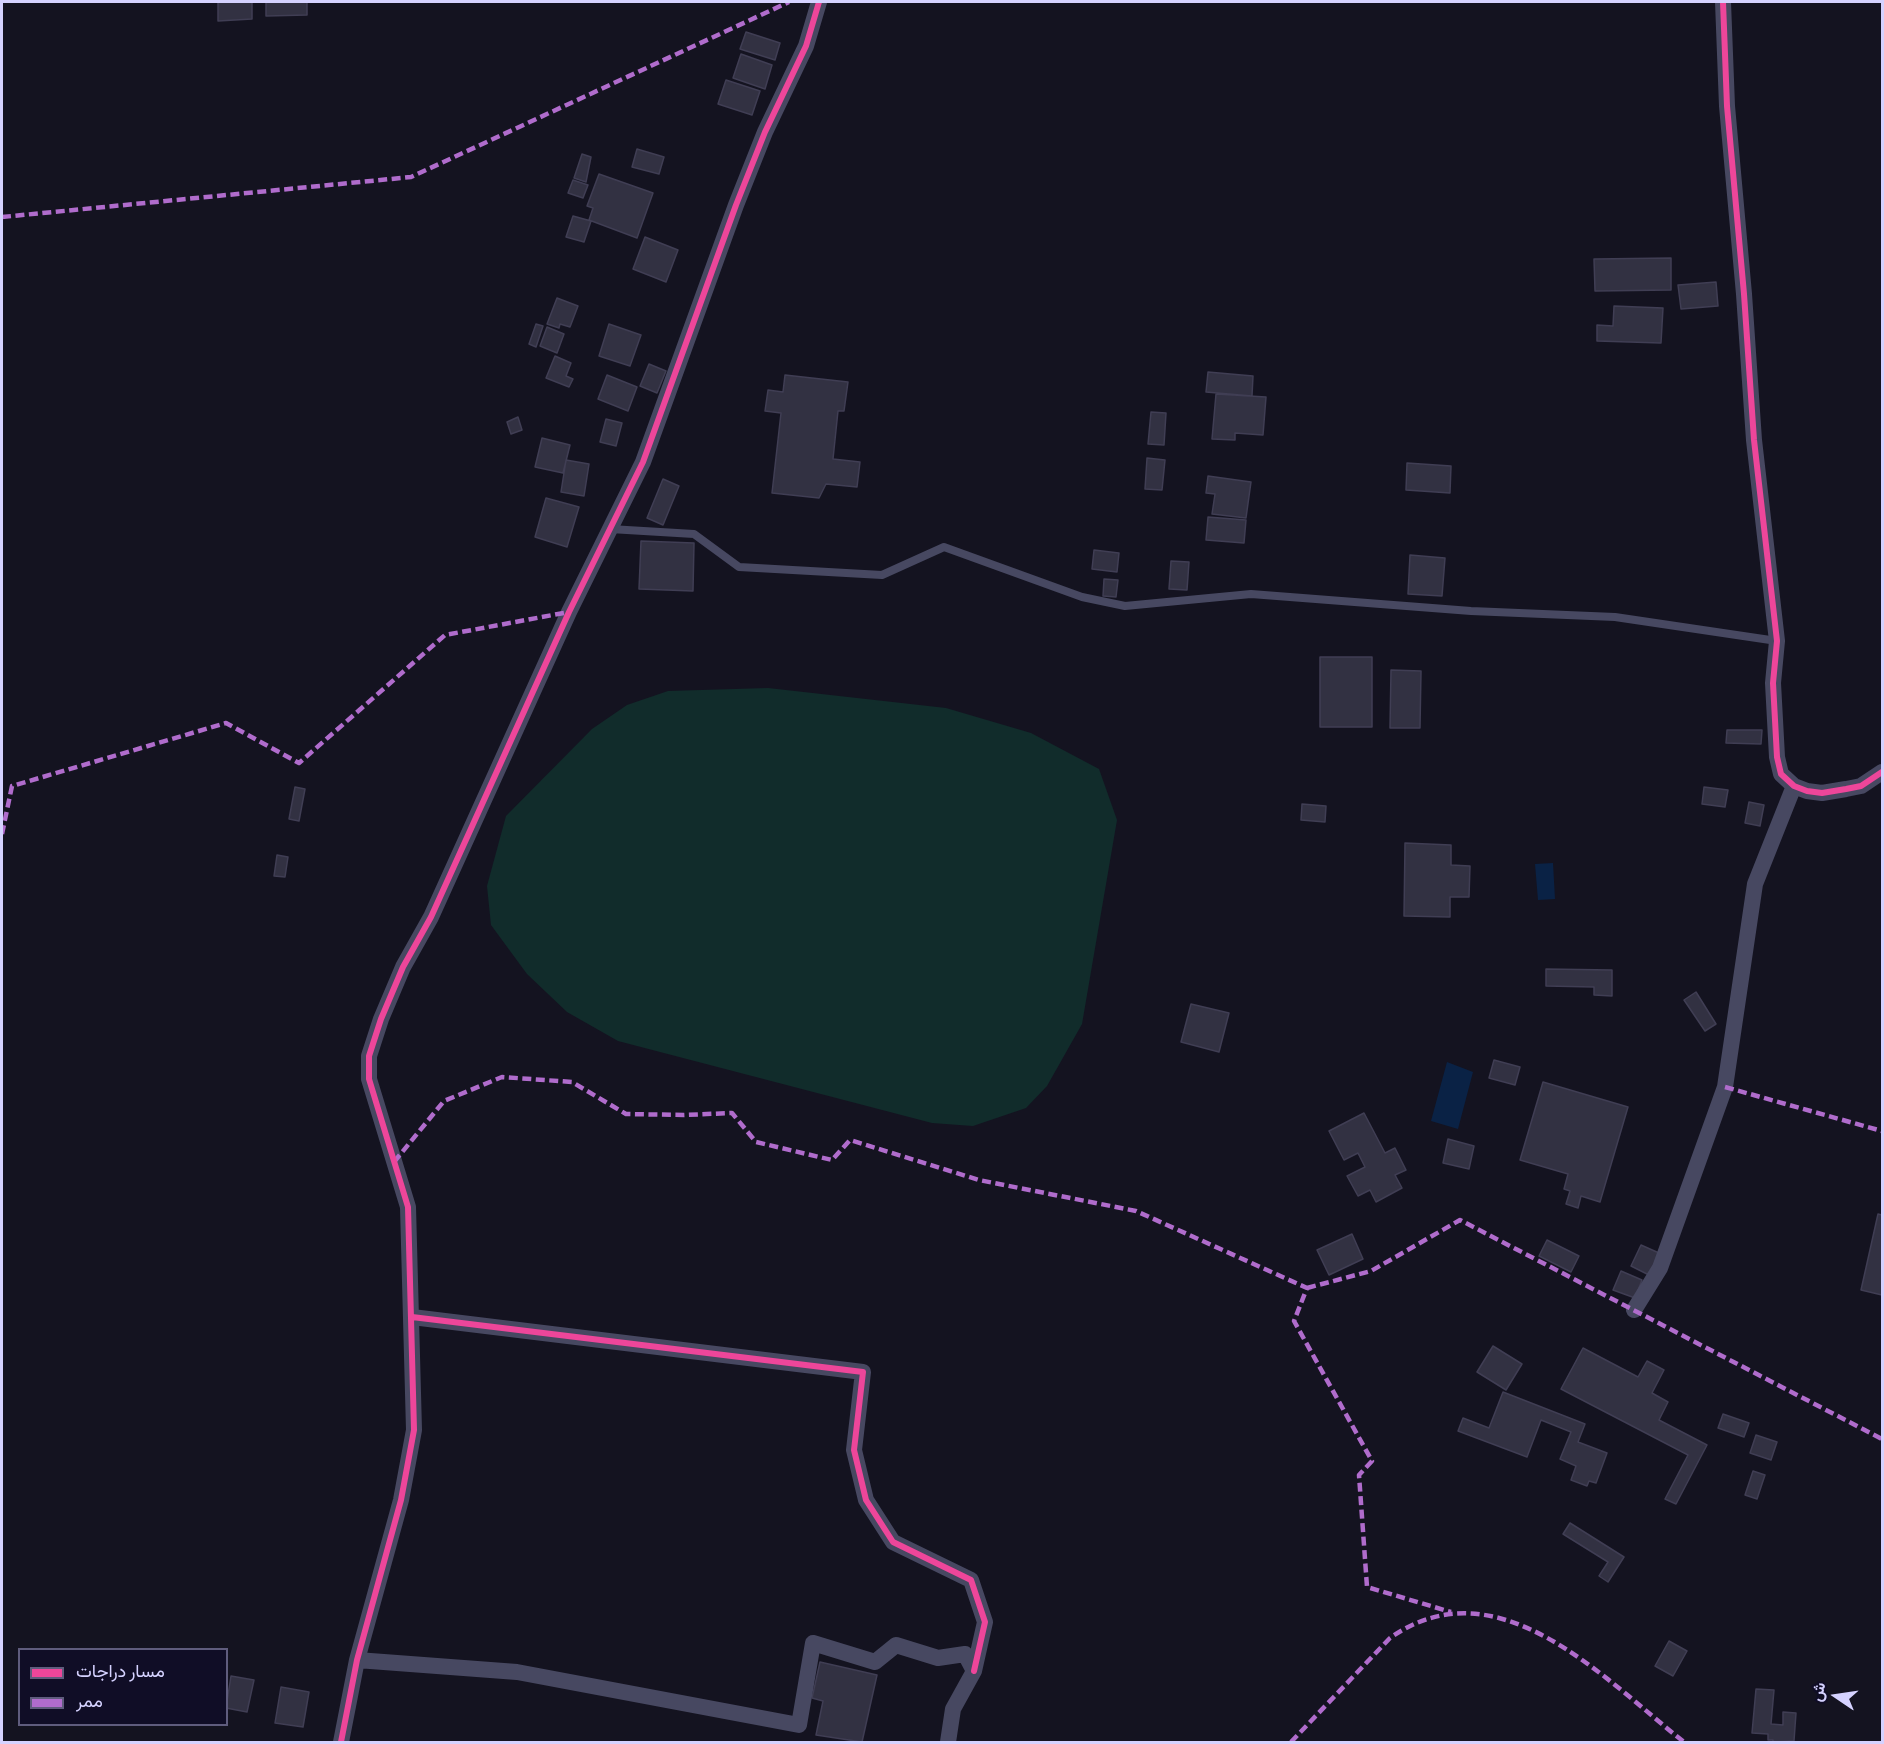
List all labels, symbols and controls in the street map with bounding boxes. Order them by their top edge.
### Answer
legend [18,1648,228,1726]
text: مسار دراجات [76,1663,165,1681]
north arrow [1806,1666,1866,1726]
text: ش [1809,1681,1828,1703]
text: ممر [76,1693,103,1711]

